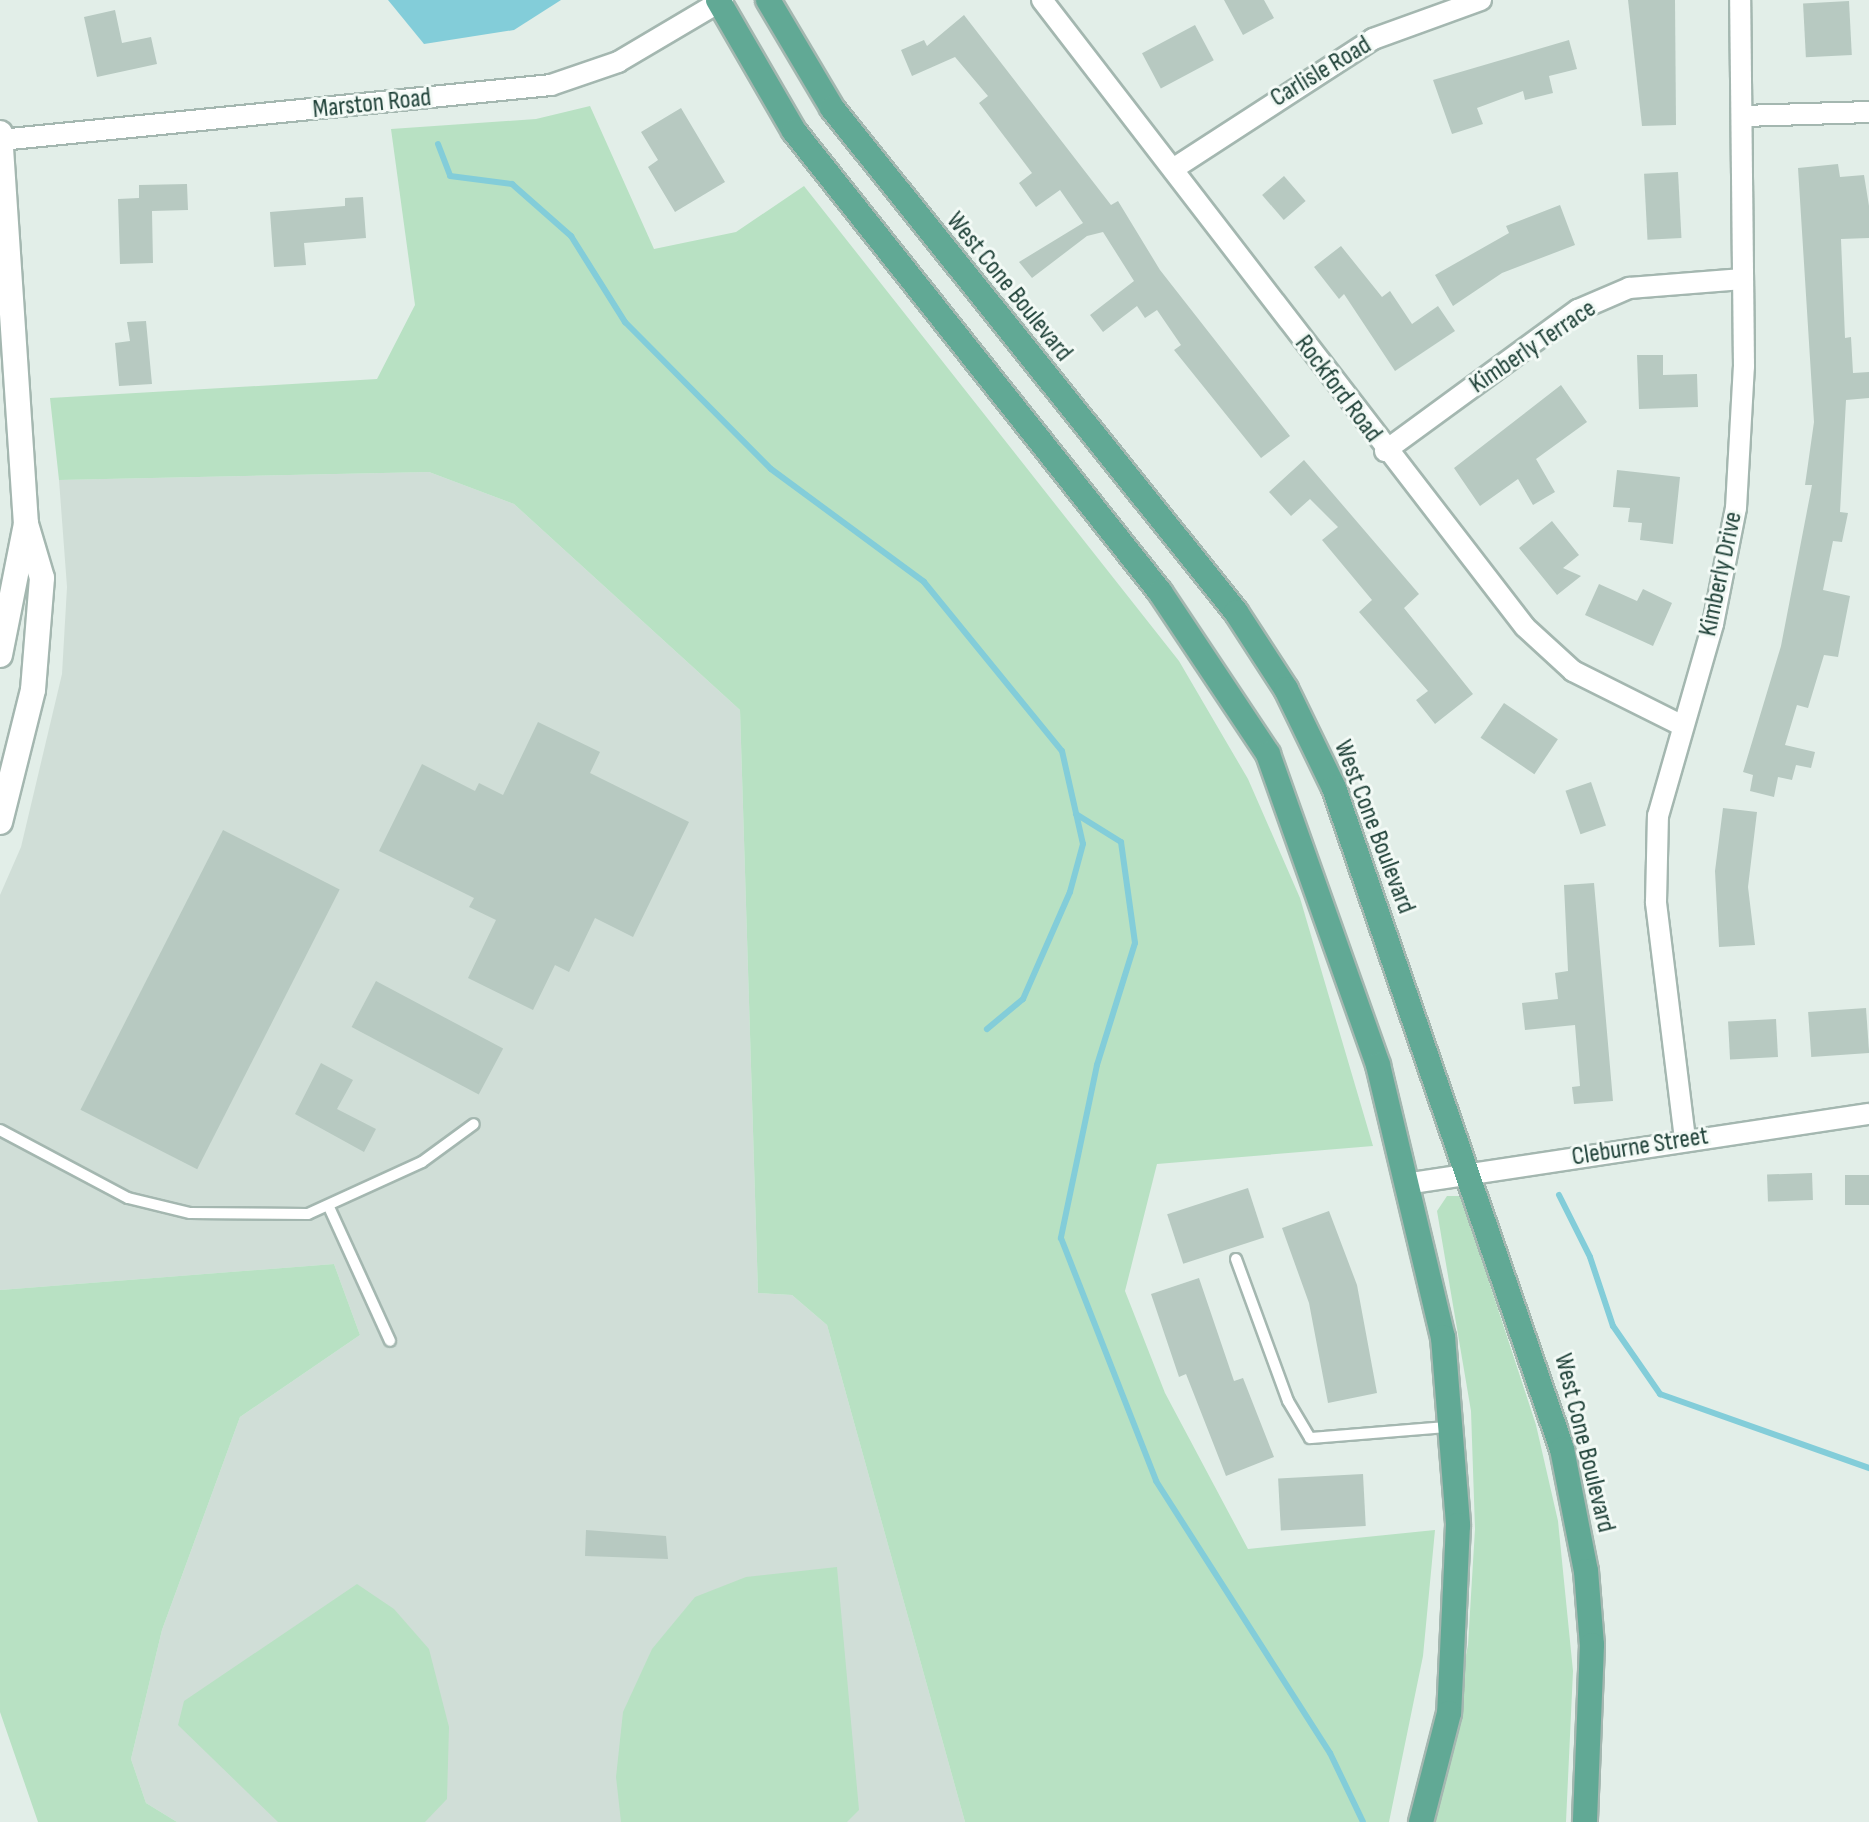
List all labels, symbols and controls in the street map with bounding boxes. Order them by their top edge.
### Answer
street label: Carlisle Road [1265,30,1377,114]
street label: Marston Road [311,82,433,126]
street label: West Cone Boulevard [939,206,1079,368]
street label: Kimberly Terrace [1464,293,1602,401]
street label: Rockford Road [1288,329,1388,449]
street label: Kimberly Drive [1693,509,1749,639]
street label: West Cone Boulevard [1327,736,1421,918]
street label: Cleburne Street [1570,1121,1710,1173]
street label: West Cone Boulevard [1547,1350,1621,1536]

